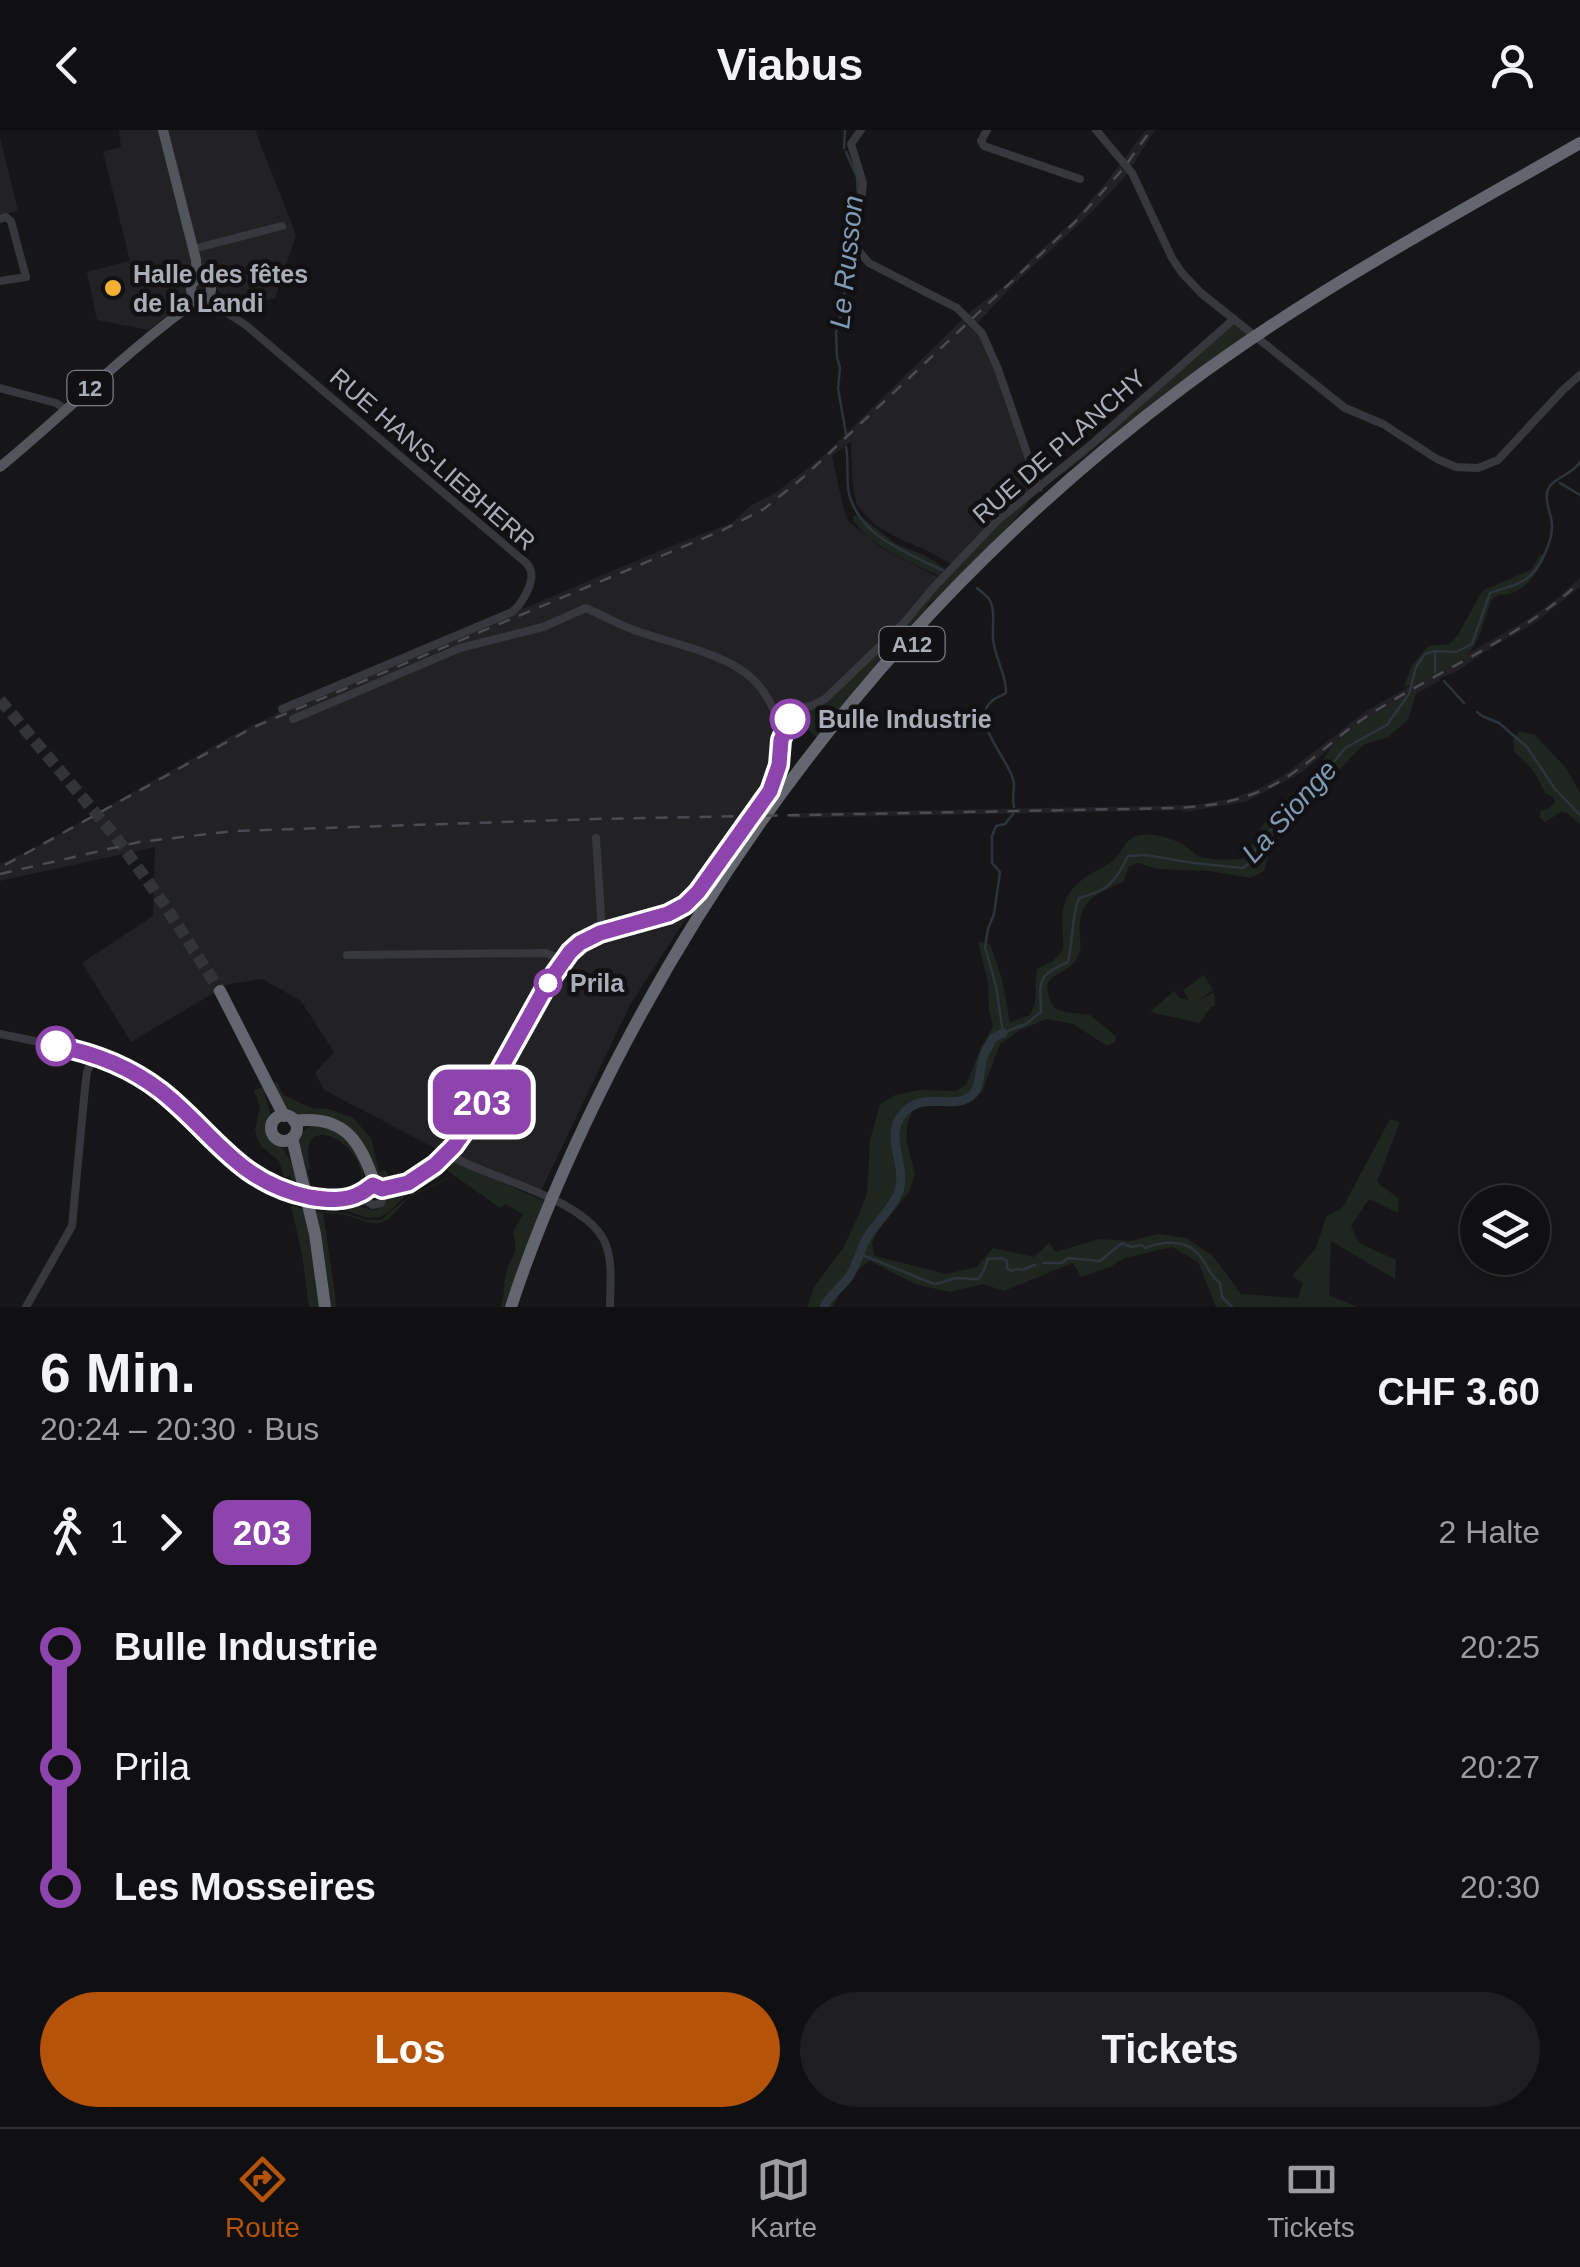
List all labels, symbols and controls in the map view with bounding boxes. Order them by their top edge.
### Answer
icon: back [40,38,95,93]
icon: person [1485,38,1540,93]
text: Viabus [717,39,863,90]
water label: Le Russon [824,194,869,330]
place label: Halle des fêtes de la Landi [133,260,308,317]
marker: Halle des fêtes de la Landi [102,277,124,299]
street label: RUE HANS-LIEBHERR [325,362,541,556]
street label: RUE DE PLANCHY [967,363,1151,529]
road number: 12 [68,371,112,405]
road number: A12 [880,627,944,661]
marker: Bulle Industrie [771,700,809,738]
place label: Bulle Industrie [818,705,992,733]
water label: La Sionge [1236,754,1343,869]
place label: Prila [570,969,625,997]
marker: Prila [535,970,561,996]
unlabelled marker [37,1027,75,1065]
line badge: 203 [424,1070,540,1134]
text: 203 [453,1083,511,1122]
map controls [1460,1185,1550,1275]
button: layers [1460,1185,1550,1275]
text: 6 Min. [40,1342,196,1404]
text: CHF 3.60 [1377,1371,1540,1413]
text: 20:24 – 20:30 · Bus [40,1411,319,1447]
icon: walk [40,1505,95,1560]
icon: forward [143,1505,198,1560]
text: 203 [233,1513,291,1552]
text: 1 [110,1514,128,1550]
text: 2 Halte [1439,1514,1540,1550]
text: Bulle Industrie [114,1626,378,1668]
text: 20:25 [1460,1629,1540,1665]
text: Prila [114,1746,190,1788]
text: 20:27 [1460,1749,1540,1785]
text: Les Mosseires [114,1866,376,1908]
text: 20:30 [1460,1869,1540,1905]
button: Los [40,1992,780,2107]
button: Tickets [800,1992,1540,2107]
tab: Route [225,2152,300,2244]
tab: Karte [750,2152,817,2244]
tab: Tickets [1267,2152,1355,2244]

